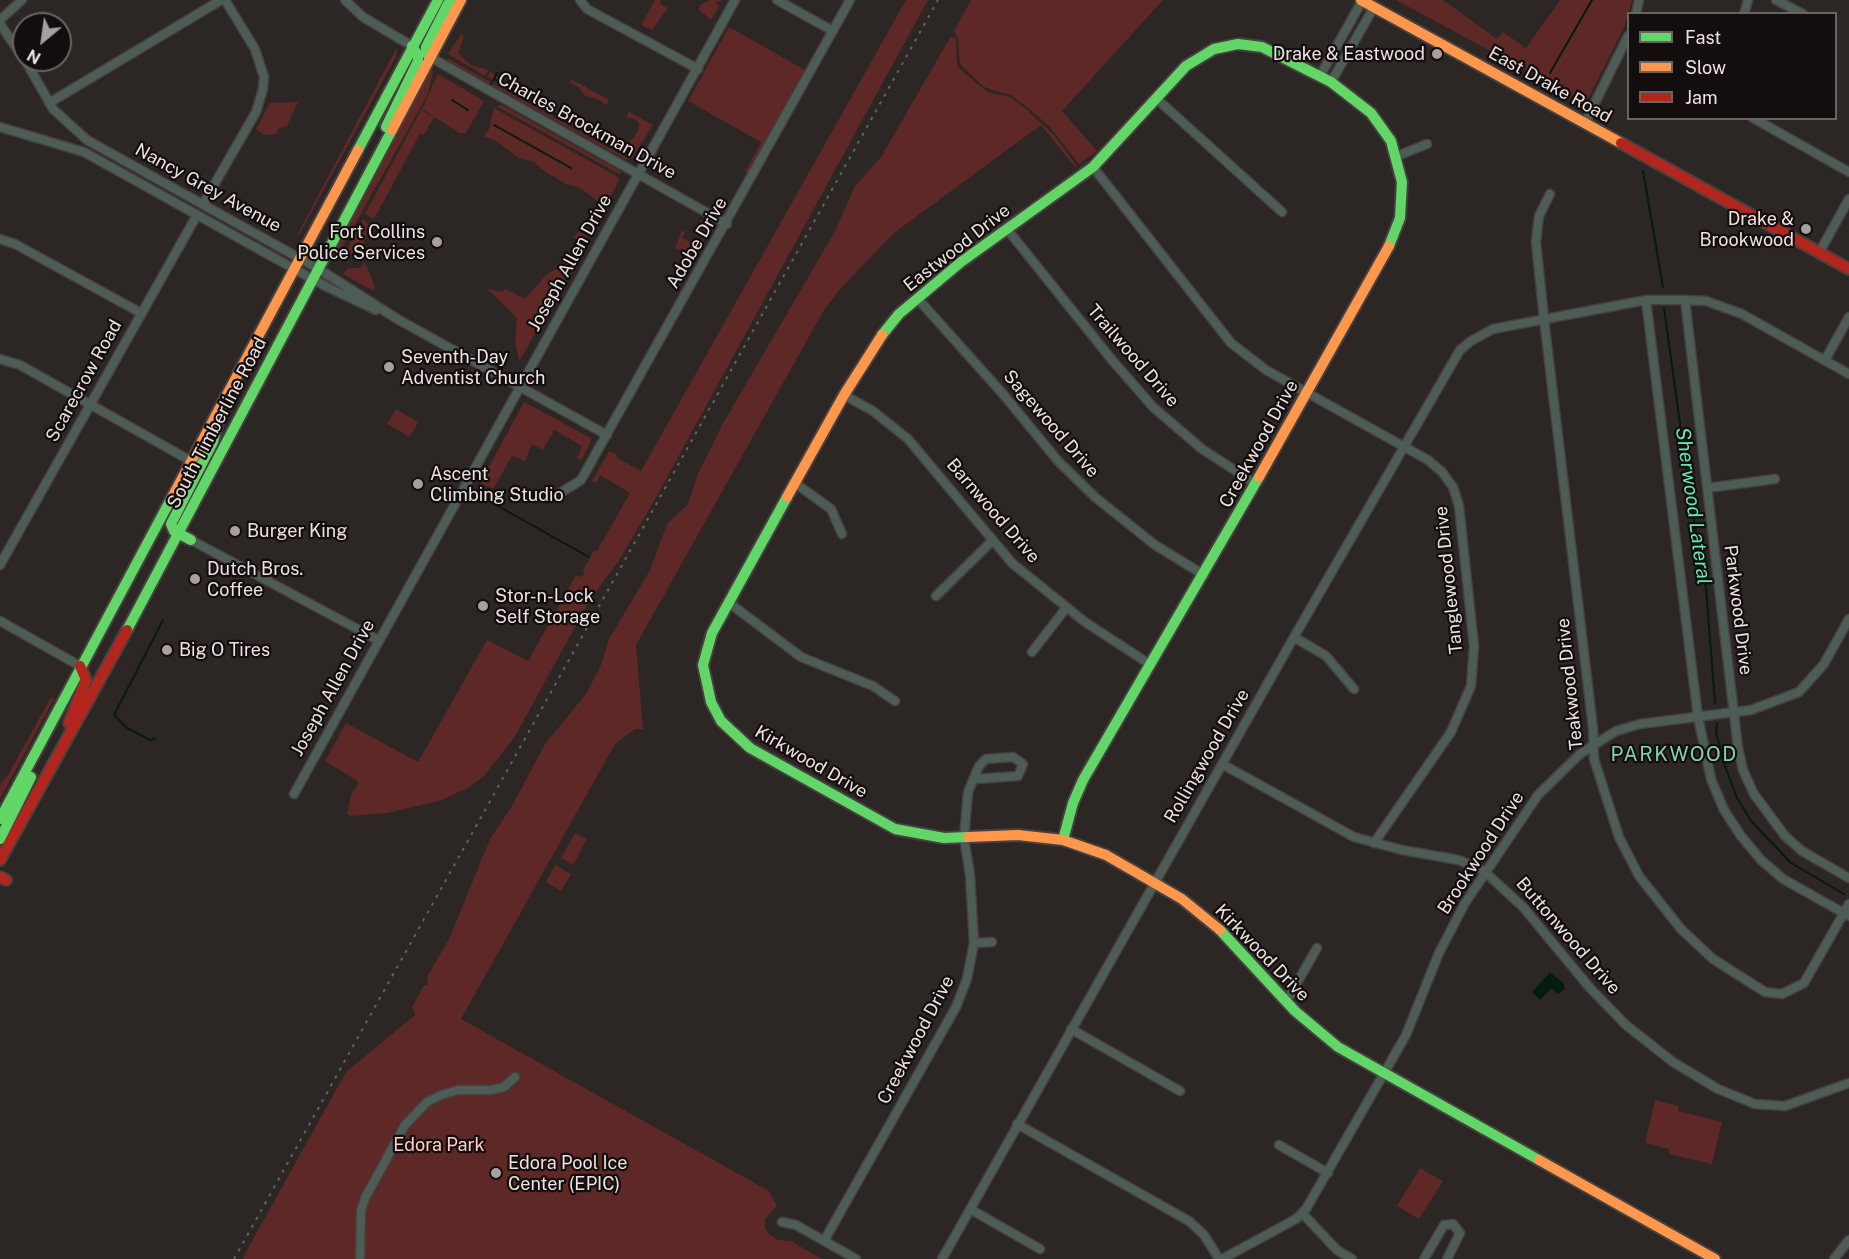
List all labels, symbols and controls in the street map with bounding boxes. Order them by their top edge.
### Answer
north arrow [12,12,72,72]
legend [1627,12,1837,120]
text: Fast [1685,27,1721,48]
street label: East Drake Road [1485,42,1615,128]
place label: Drake & Eastwood [1273,43,1425,65]
text: N [24,45,44,68]
marker: Drake & Eastwood [1430,47,1444,61]
text: Slow [1685,57,1726,78]
street label: Charles Brockman Drive [494,68,680,184]
text: Jam [1685,87,1718,108]
street label: Nancy Grey Avenue [131,139,285,237]
street label: Joseph Allen Drive [523,191,617,335]
street label: Adobe Drive [662,194,732,292]
street label: Eastwood Drive [899,200,1015,296]
place label: Drake & Brookwood [1699,208,1794,250]
place label: Fort Collins Police Services [297,221,425,264]
marker: Drake & Brookwood [1799,222,1813,236]
marker: Fort Collins Police Services [430,235,444,249]
street label: Trailwood Drive [1083,300,1183,412]
street label: Scarecrow Road [41,316,127,446]
street label: South Timberline Road [163,334,271,512]
place label: Seventh-Day Adventist Church [401,346,545,388]
marker: Seventh-Day Adventist Church [382,360,396,374]
street label: Sagewood Drive [998,366,1104,482]
street label: Creekwood Drive [1215,376,1303,512]
water label: Sherwood Lateral [1670,426,1716,586]
street label: Barnwood Drive [942,454,1044,568]
place label: Ascent Climbing Studio [430,463,564,506]
marker: Ascent Climbing Studio [411,477,425,491]
street label: Tanglewood Drive [1430,505,1468,655]
place label: Burger King [247,520,347,542]
marker: Burger King [228,524,242,538]
street label: Parkwood Drive [1719,544,1757,676]
place label: Dutch Bros. Coffee [207,558,303,600]
marker: Dutch Bros. Coffee [188,572,202,586]
place label: Stor-n-Lock Self Storage [495,585,600,628]
marker: Stor-n-Lock Self Storage [476,599,490,613]
street label: Joseph Allen Drive [286,616,380,760]
street label: Teakwood Drive [1552,617,1588,751]
place label: Big O Tires [179,639,270,661]
marker: Big O Tires [160,643,174,657]
street label: Rollingwood Drive [1160,685,1254,827]
street label: Kirkwood Drive [751,721,871,803]
district label: PARKWOOD [1610,743,1738,767]
street label: Brookwood Drive [1433,788,1529,918]
street label: Buttonwood Drive [1511,873,1625,999]
street label: Kirkwood Drive [1210,900,1314,1006]
street label: Creekwood Drive [873,972,959,1108]
park label: Edora Park [393,1134,485,1156]
place label: Edora Pool Ice Center (EPIC) [508,1152,627,1194]
marker: Edora Pool Ice Center (EPIC) [489,1166,503,1180]

